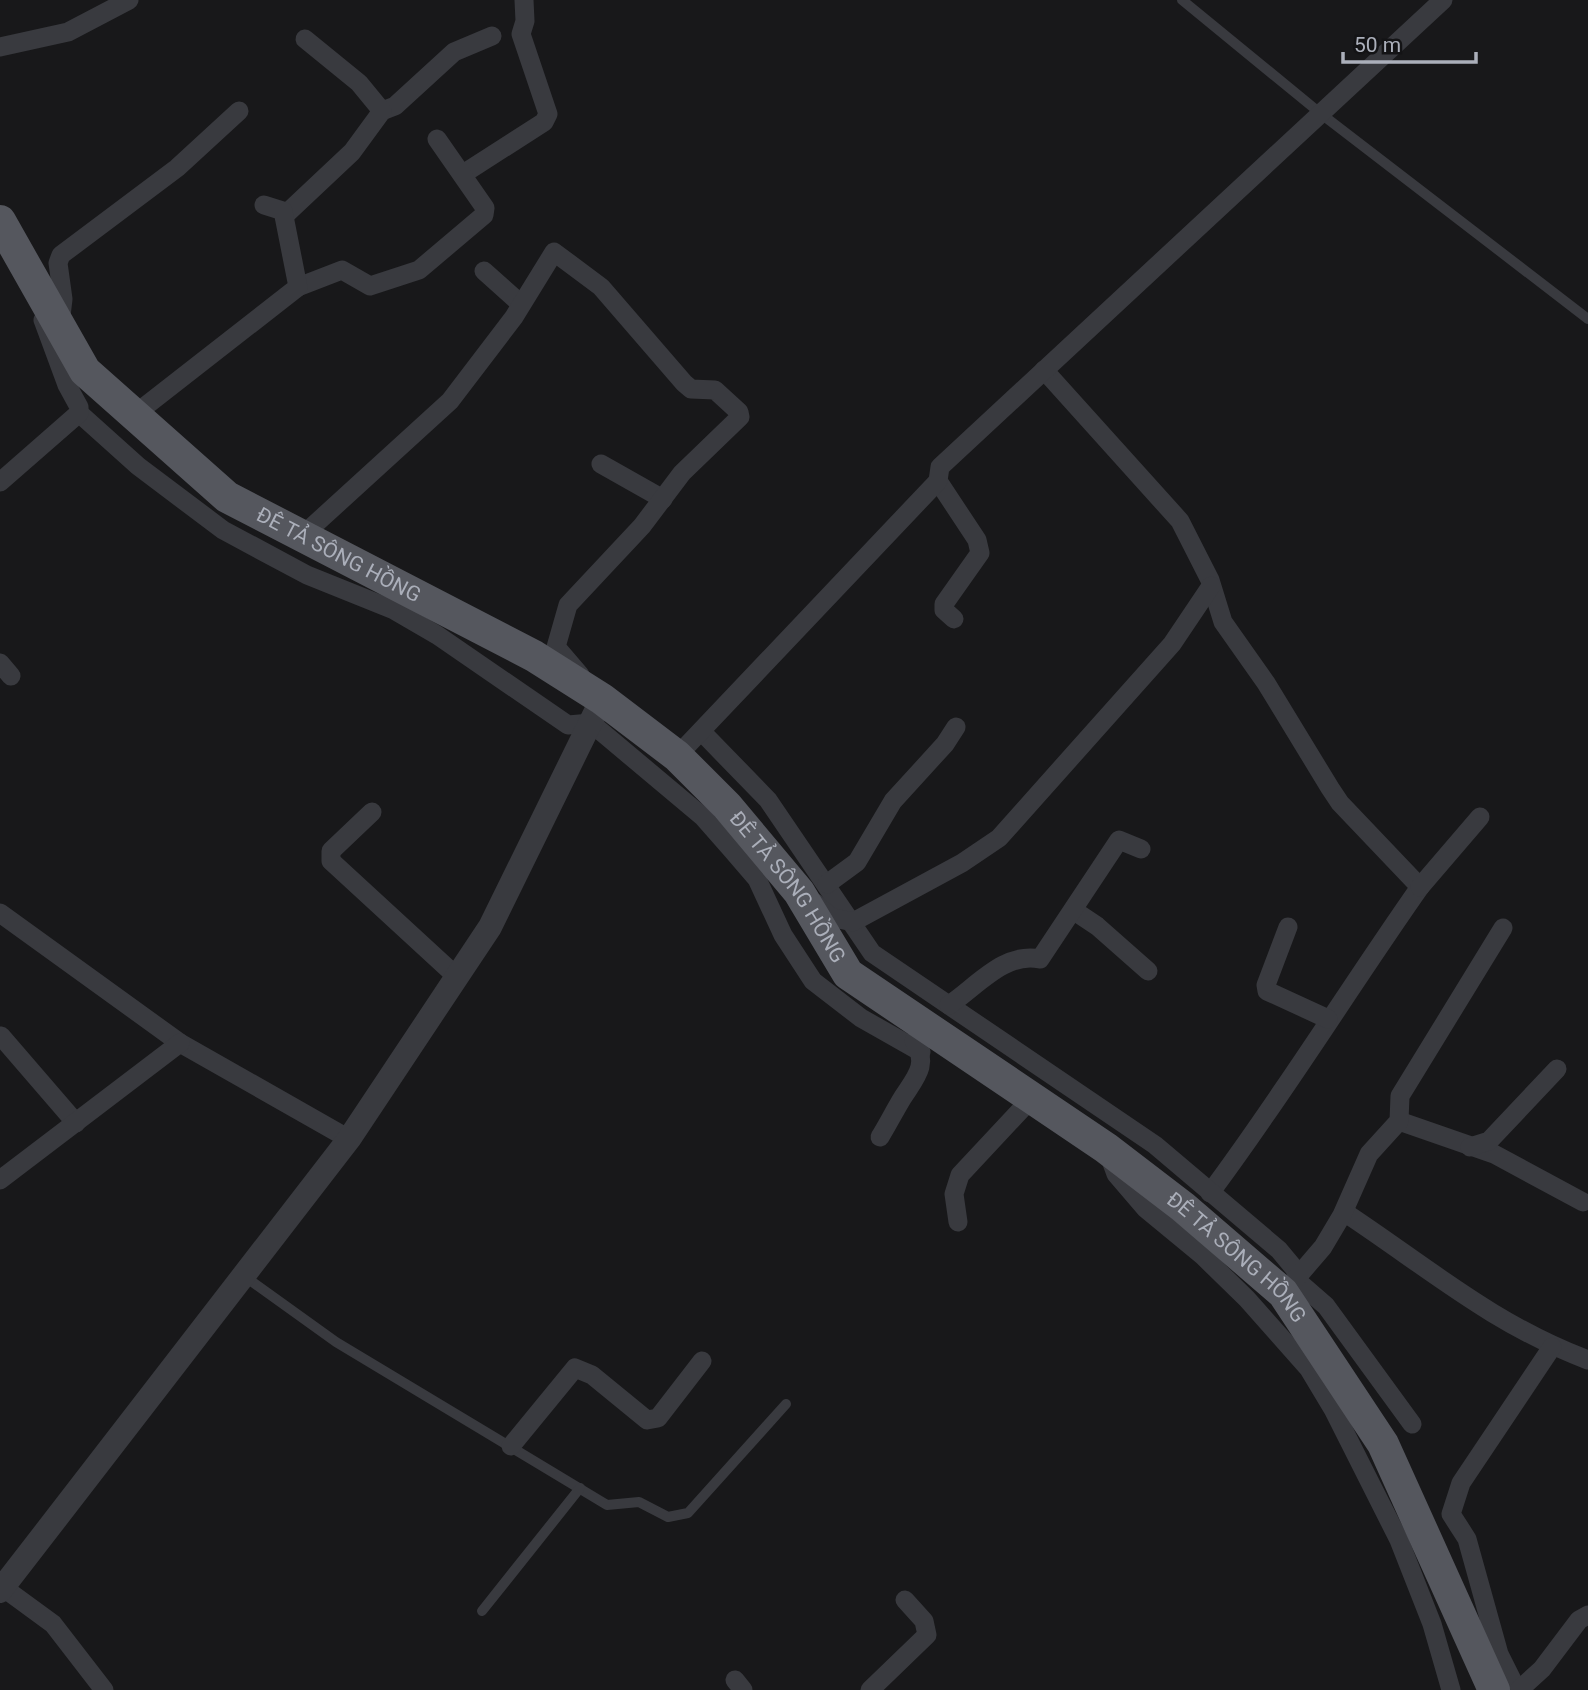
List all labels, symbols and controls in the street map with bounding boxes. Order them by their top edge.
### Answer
scale bar [1343,21,1476,65]
text: 50 m [1354,33,1401,57]
street label: ĐÊ TẢ SÔNG HỒNG [252,502,425,607]
street label: ĐÊ TẢ SÔNG HỒNG [725,807,851,967]
street label: ĐÊ TẢ SÔNG HỒNG [1162,1187,1311,1327]

